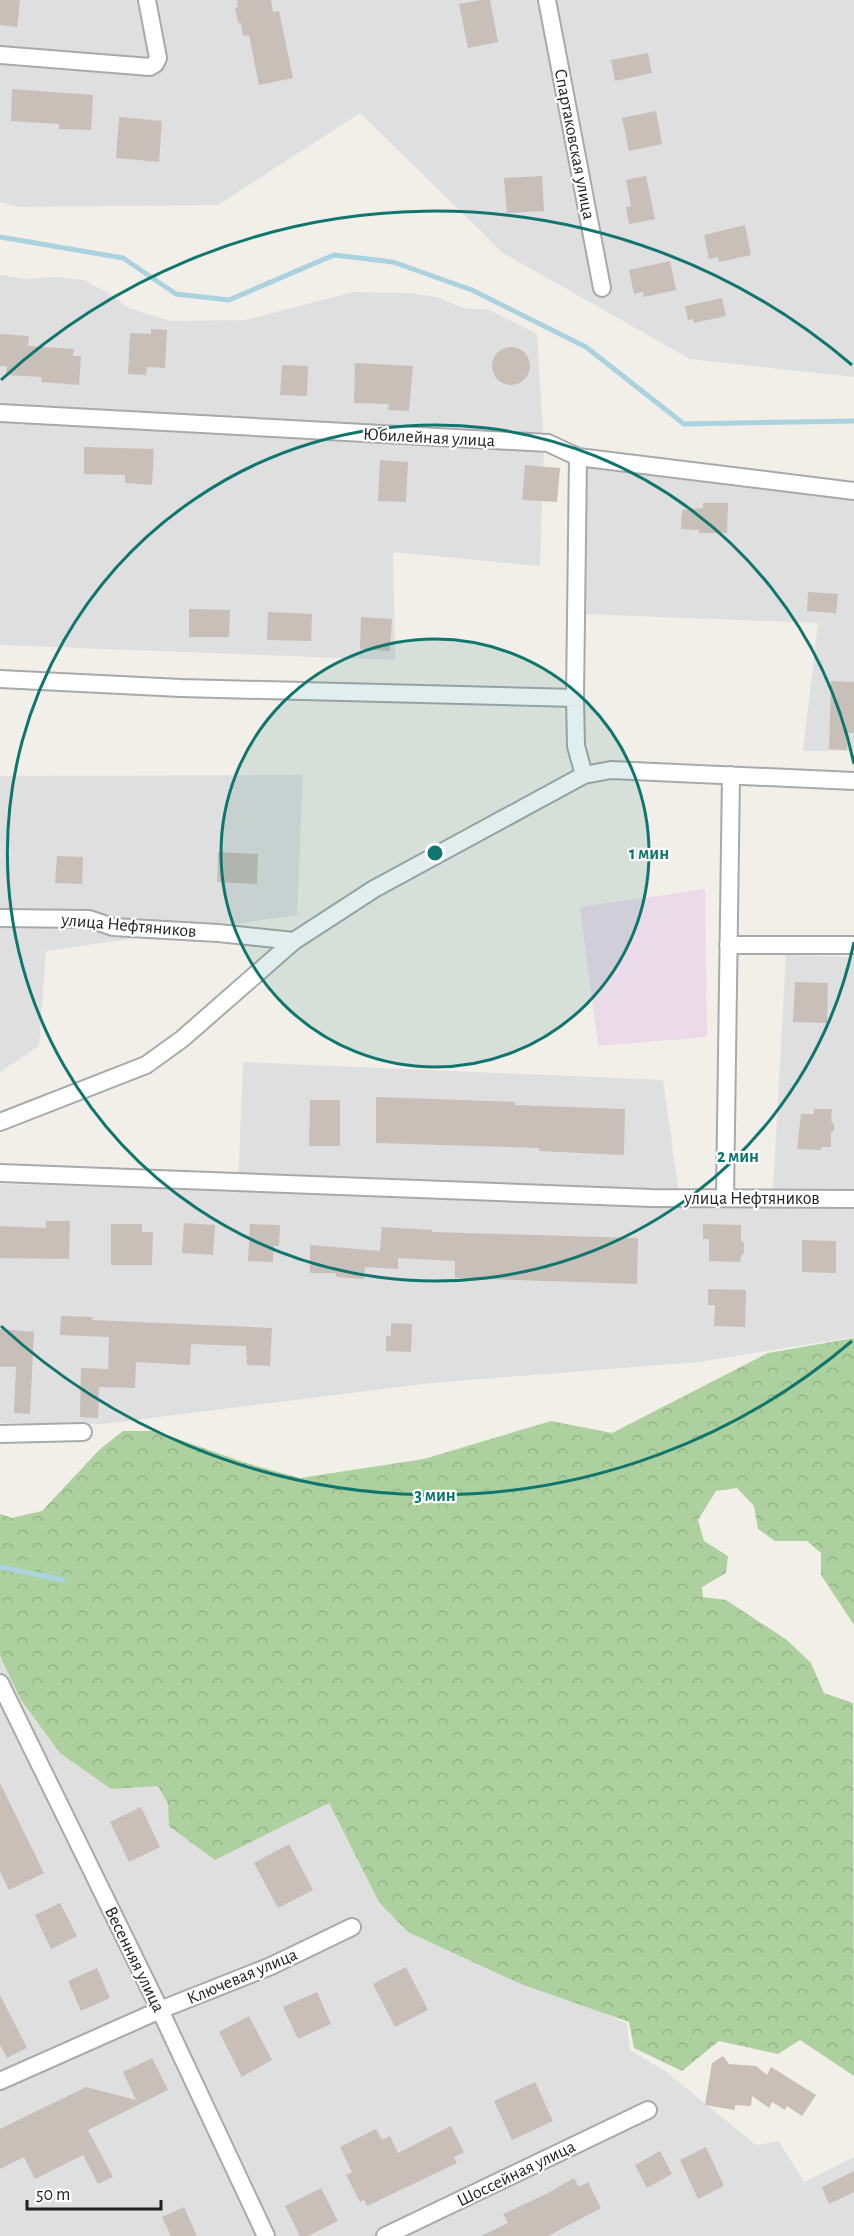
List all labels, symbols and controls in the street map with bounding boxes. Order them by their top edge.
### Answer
street label: Спартаковская улица [551,67,597,221]
street label: Юбилейная улица [363,425,495,450]
centre of rings [425,843,445,863]
text: 1 мин [629,845,669,863]
street label: улица Нефтяников [60,911,197,941]
text: 2 мин [717,1148,759,1166]
street label: улица Нефтяников [683,1190,820,1208]
text: 3 мин [414,1487,456,1505]
street label: Весенняя улица [101,1904,167,2015]
street label: Ключевая улица [185,1946,300,2008]
street label: Шоссейная улица [454,2137,578,2210]
scale bar [27,2173,160,2211]
text: 50 m [36,2186,70,2204]

